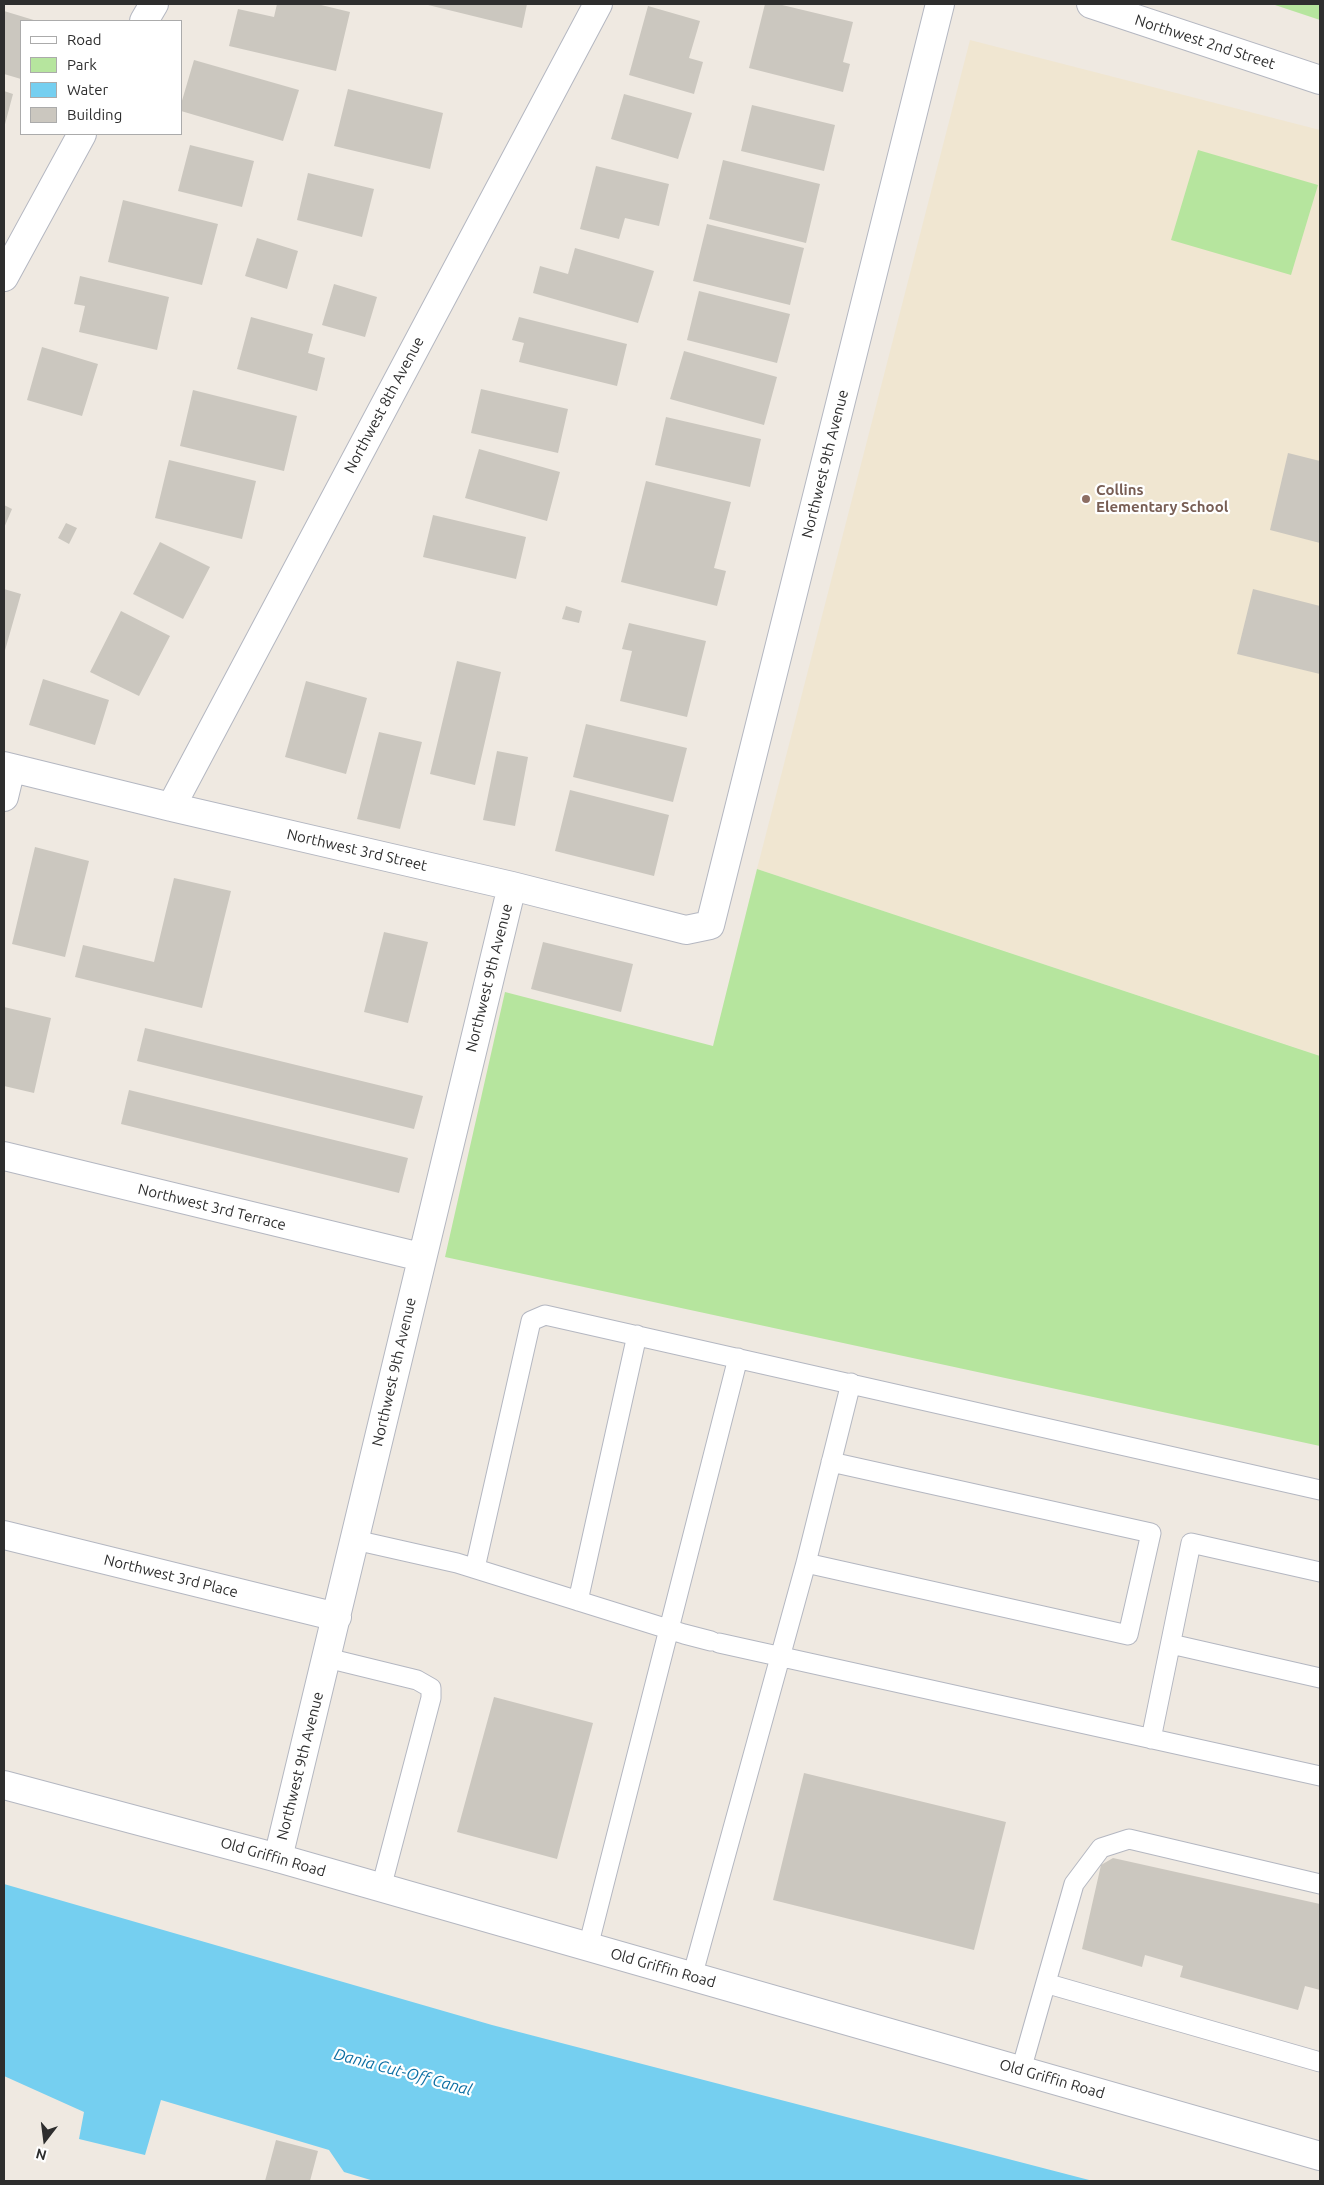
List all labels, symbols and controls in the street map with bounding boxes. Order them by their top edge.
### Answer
street label: Northwest 2nd Street [1133,11,1277,73]
legend [20,20,182,135]
text: Road [67,31,102,48]
text: Park [67,56,97,73]
text: Water [67,81,108,98]
text: Building [67,106,122,123]
street label: Northwest 8th Avenue [340,334,428,476]
street label: Northwest 9th Avenue [798,388,852,540]
place label: Collins Elementary School [1096,481,1228,516]
marker: Collins Elementary School [1080,493,1092,505]
street label: Northwest 3rd Street [285,825,429,875]
street label: Northwest 9th Avenue [462,902,516,1054]
street label: Northwest 3rd Terrace [136,1180,288,1234]
street label: Northwest 9th Avenue [368,1296,420,1448]
street label: Northwest 3rd Place [102,1551,240,1601]
street label: Northwest 9th Avenue [273,1690,327,1842]
street label: Old Griffin Road [218,1833,328,1881]
street label: Old Griffin Road [608,1944,718,1992]
water label: Dania Cut-Off Canal [332,2044,474,2100]
street label: Old Griffin Road [997,2055,1107,2103]
north arrow [20,2115,70,2165]
text: N [34,2145,48,2164]

